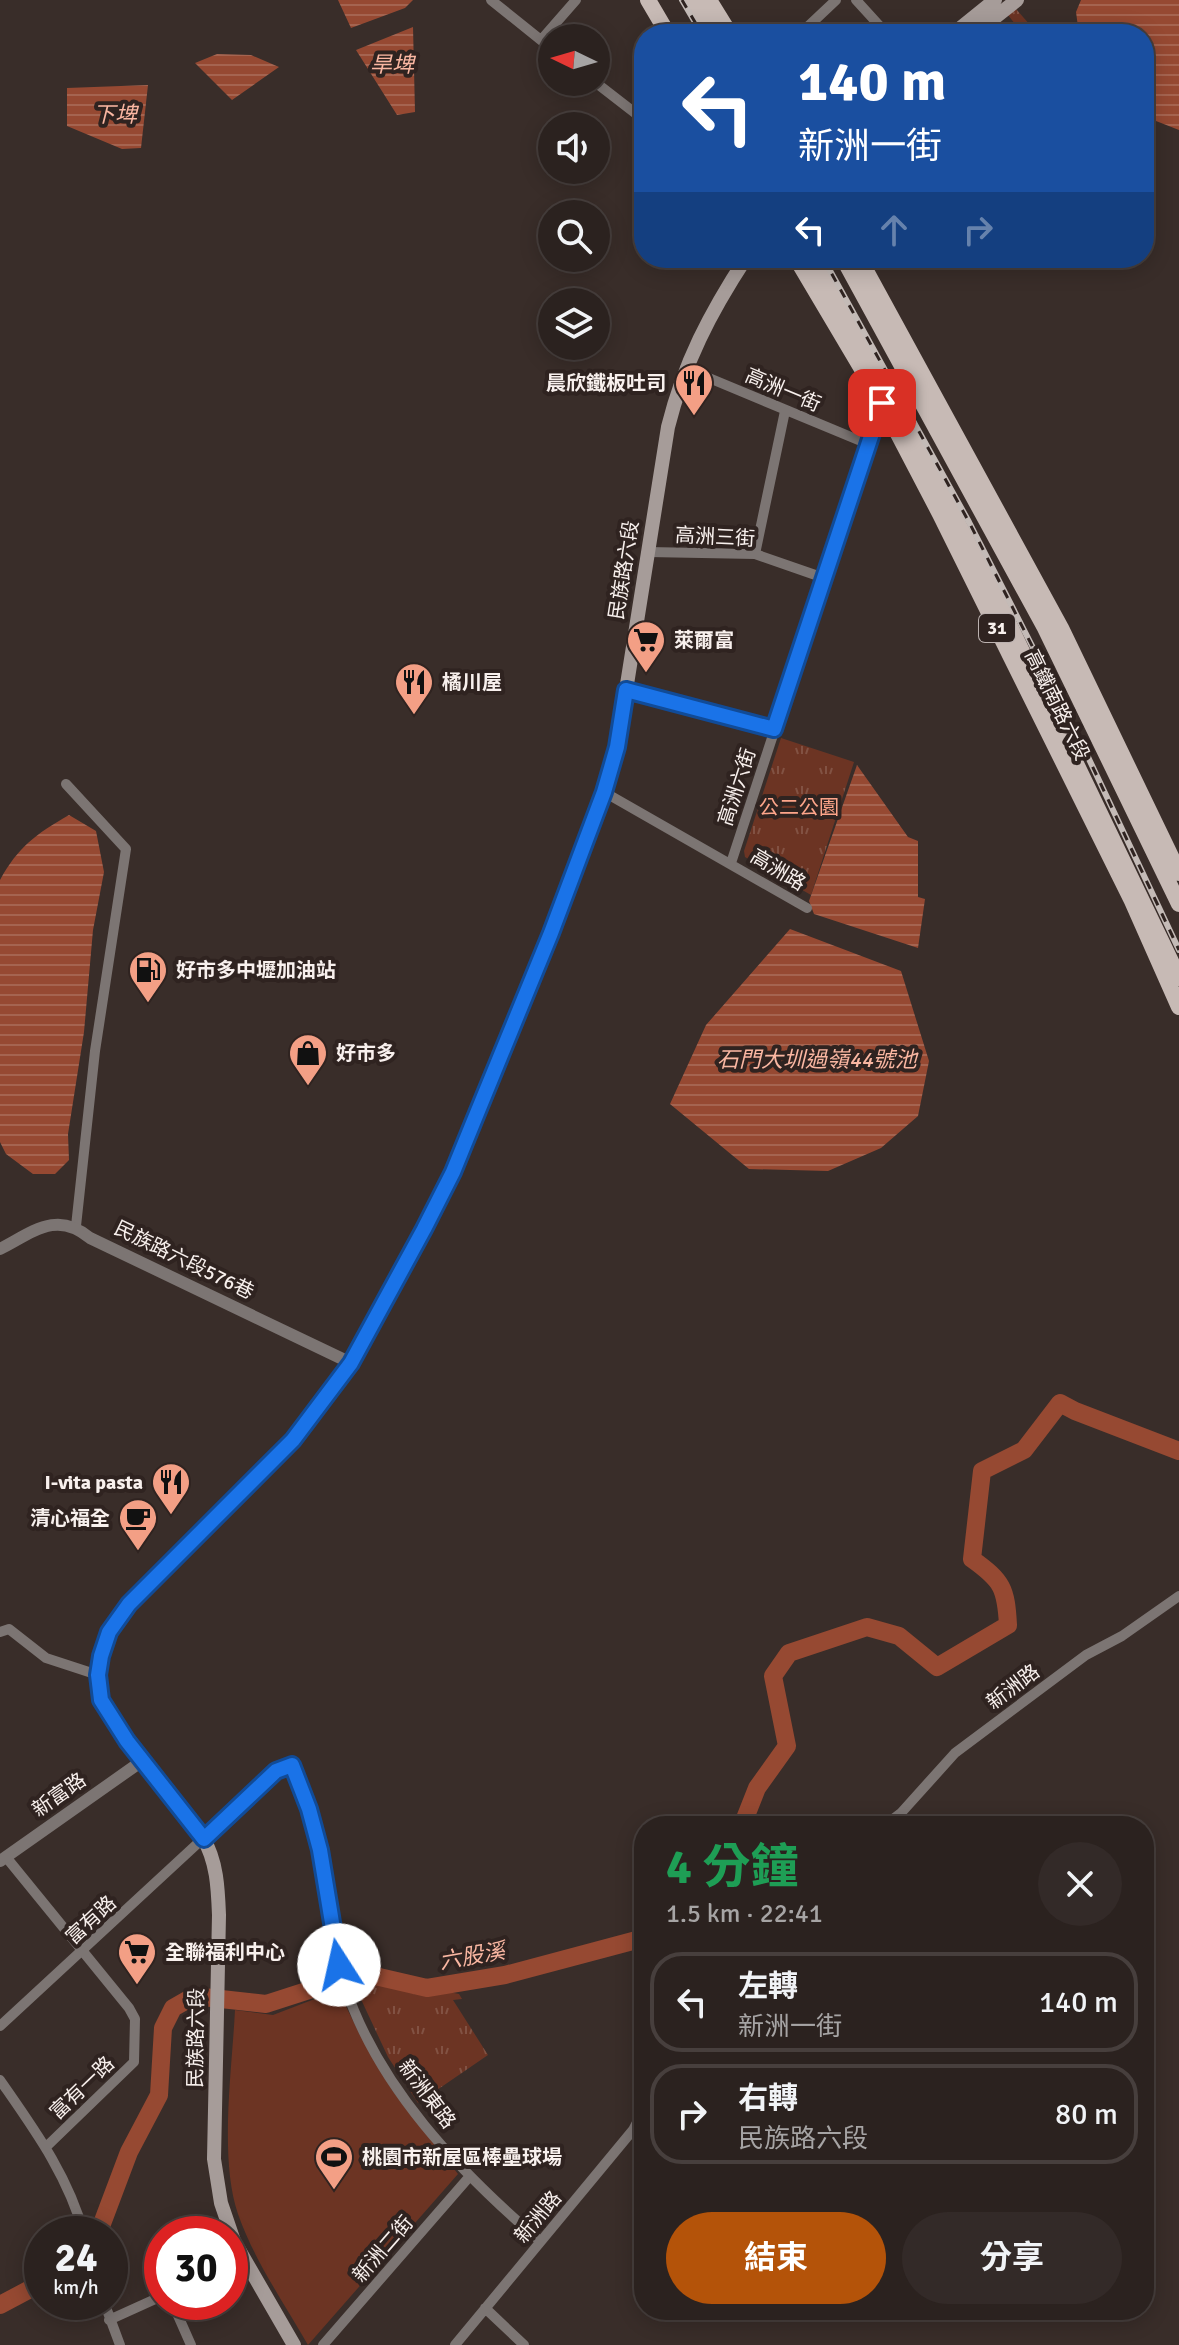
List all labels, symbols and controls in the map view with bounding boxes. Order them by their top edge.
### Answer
north arrow [538,24,610,96]
map controls [538,24,610,360]
text: 140 m [798,47,946,116]
water label: 旱埤 [370,51,417,78]
icon: left [666,56,770,160]
water label: 下埤 [93,101,140,128]
button: sound [538,112,610,184]
text: 新洲一街 [798,124,942,169]
button: search [538,200,610,272]
icon: left [788,208,832,252]
icon: ahead [872,208,916,252]
icon: right [956,208,1000,252]
button: layers [538,288,610,360]
restaurant icon: 晨欣鐵板吐司 [673,362,715,417]
street label: 高洲一街 [741,363,825,417]
pin [848,369,916,437]
place label: 晨欣鐵板吐司 [546,371,666,396]
icon: arrive [860,381,904,425]
street label: 民族路六段 [604,519,644,621]
street label: 高洲三街 [674,522,756,552]
road number: 31 [979,614,1015,642]
supermarket icon: 萊爾富 [625,619,667,674]
place label: 萊爾富 [674,628,734,653]
street label: 高鐵南路六段 [1019,646,1095,764]
restaurant icon: 橘川屋 [393,661,435,716]
place label: 橘川屋 [442,670,502,695]
street label: 高洲六街 [713,745,761,829]
park label: 公二公園 [759,795,839,820]
street label: 高洲路 [746,844,810,896]
fuel station icon: 好市多中壢加油站 [127,949,169,1004]
place label: 好市多中壢加油站 [176,958,336,983]
shop icon: 好市多 [287,1032,329,1087]
place label: 好市多 [336,1041,396,1066]
water label: 石門大圳過嶺44號池 [717,1046,919,1073]
street label: 民族路六段576巷 [110,1215,258,1305]
restaurant icon: I-vita pasta [150,1461,192,1516]
place label: I-vita pasta [44,1470,143,1495]
cafe icon: 清心福全 [117,1497,159,1552]
place label: 清心福全 [30,1506,110,1531]
street label: 新洲路 [982,1659,1044,1715]
street label: 新富路 [27,1768,91,1822]
text: 4 分鐘 [666,1838,798,1897]
button: close [1038,1842,1122,1926]
street label: 富有路 [61,1890,121,1950]
text: 1.5 km · 22:41 [666,1898,823,1930]
position arrow [297,1923,381,2007]
supermarket icon: 全聯福利中心 [116,1931,158,1986]
water label: 六股溪 [437,1936,510,1975]
place label: 全聯福利中心 [165,1940,285,1965]
text: 左轉 [738,1968,798,2005]
icon: left [670,1980,714,2024]
text: 140 m [1039,1984,1118,2021]
street label: 民族路六段 [183,1988,209,2088]
text: 新洲一街 [738,2011,842,2043]
street label: 富有一路 [45,2051,119,2125]
street label: 新洲東路 [393,2055,461,2133]
text: 右轉 [738,2080,798,2117]
icon: right [670,2092,714,2136]
text: 80 m [1055,2096,1118,2133]
text: 民族路六段 [738,2123,868,2155]
sports icon: 桃園市新屋區棒壘球場 [313,2136,355,2191]
place label: 桃園市新屋區棒壘球場 [362,2145,562,2170]
street label: 新洲路 [509,2186,567,2248]
street label: 新洲二街 [347,2211,419,2287]
button: 結束 [666,2212,886,2304]
button: 分享 [902,2212,1122,2304]
speed limit sign: 30 [144,2216,248,2320]
text: 24 [54,2233,98,2283]
text: km/h [53,2275,99,2300]

